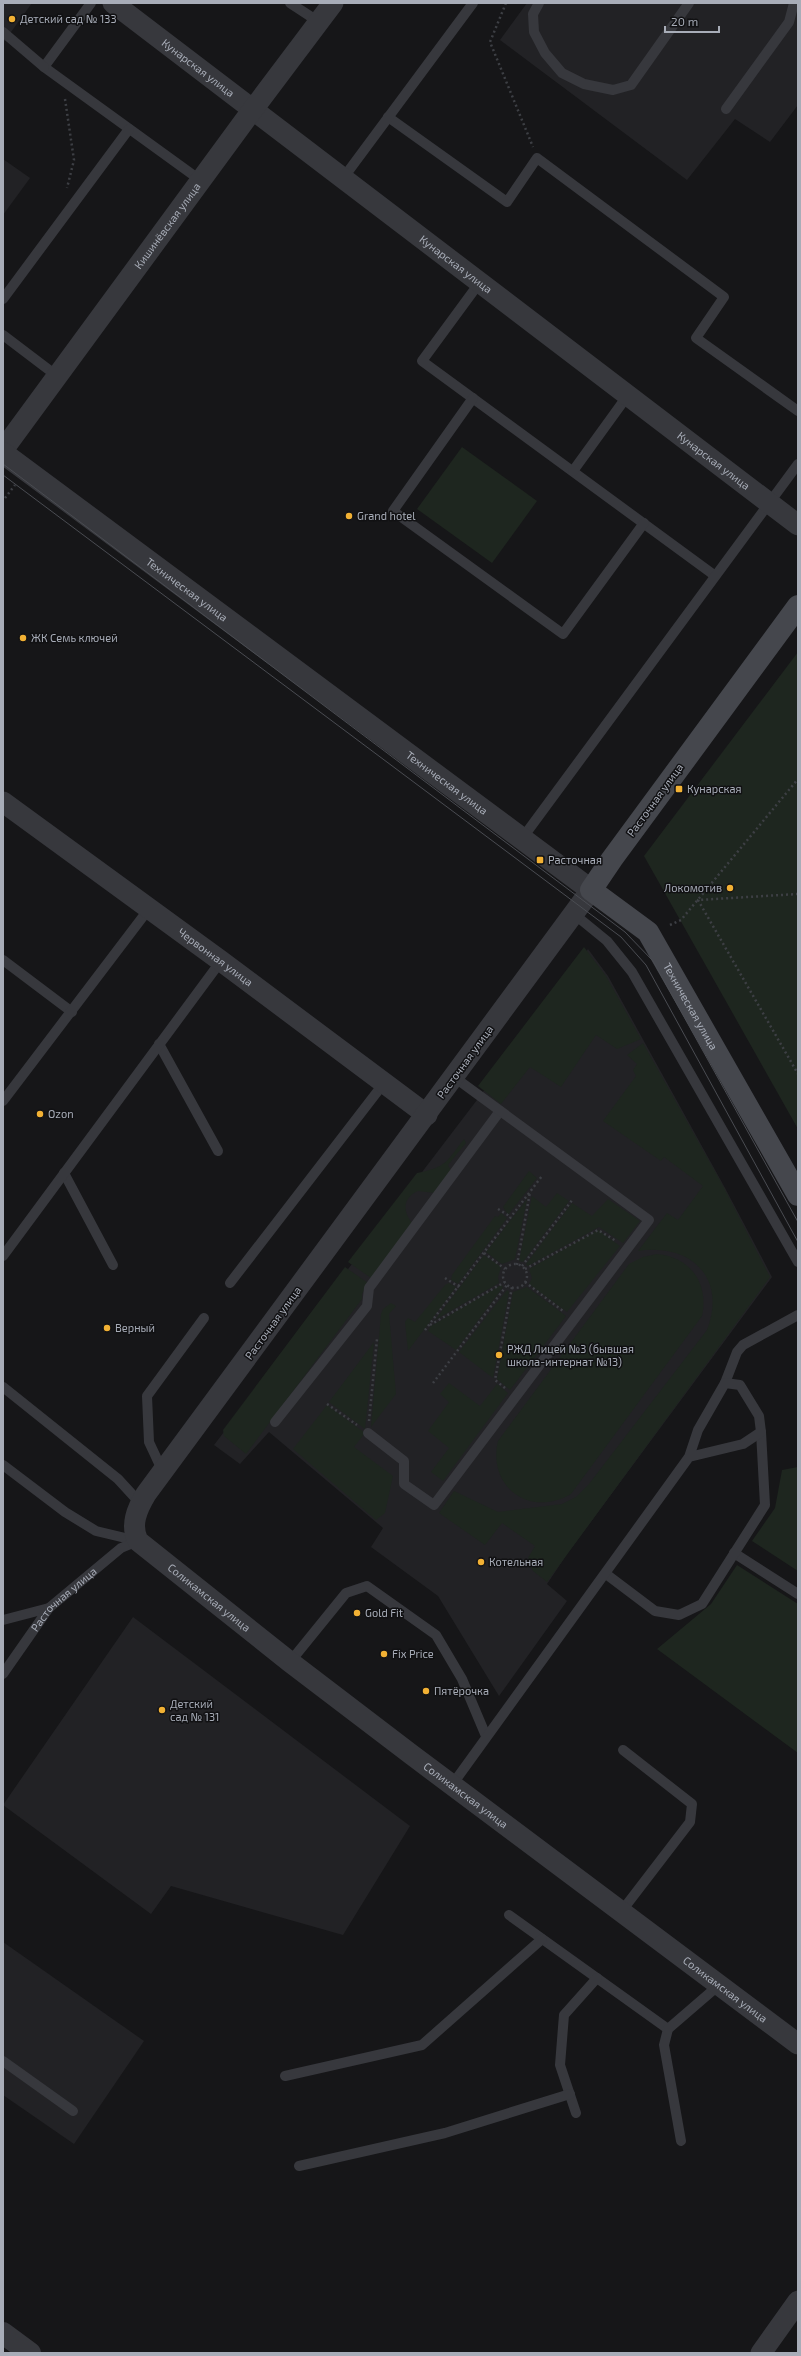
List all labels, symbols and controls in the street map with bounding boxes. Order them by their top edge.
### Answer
scale bar [665,8,719,34]
place label: Детский сад № 133 [20,12,117,25]
marker: Детский сад № 133 [7,14,17,24]
text: 20 m [671,14,698,28]
street label: Кунарская улица [160,36,237,99]
street label: Кишинёвская улица [131,180,203,271]
street label: Кунарская улица [417,232,495,296]
street label: Кунарская улица [675,428,753,492]
place label: Grand hotel [357,509,416,522]
marker: Grand hotel [344,511,354,521]
street label: Техническая улица [144,555,230,624]
place label: ЖК Семь ключей [31,631,118,644]
marker: ЖК Семь ключей [18,633,28,643]
street label: Техническая улица [404,748,490,817]
street label: Расточная улица [624,761,686,839]
place label: Кунарская [687,782,742,796]
marker: Кунарская [674,784,684,794]
place label: Расточная [548,853,602,866]
marker: Расточная [535,855,545,865]
place label: Локомотив [664,881,722,894]
marker: Локомотив [725,883,735,893]
street label: Червонная улица [176,925,256,989]
street label: Техническая улица [661,960,721,1052]
street label: Расточная улица [434,1023,496,1101]
place label: Ozon [48,1107,74,1120]
marker: Ozon [35,1109,45,1119]
street label: Расточная улица [242,1284,304,1362]
place label: Верный [115,1321,155,1334]
marker: Верный [102,1323,112,1333]
place label: РЖД Лицей №3 (бывшая школа-интернат №13) [507,1342,634,1368]
marker: РЖД Лицей №3 (бывшая школа-интернат №13) [494,1350,504,1360]
place label: Котельная [489,1555,543,1568]
marker: Котельная [476,1557,486,1567]
street label: Соликамская улица [166,1560,253,1634]
street label: Расточная улица [28,1564,99,1634]
place label: Gold Fit [365,1606,403,1619]
marker: Gold Fit [352,1608,362,1618]
place label: Fix Price [392,1647,434,1660]
marker: Fix Price [379,1649,389,1659]
place label: Пятёрочка [434,1684,489,1697]
marker: Пятёрочка [421,1686,431,1696]
place label: Детский сад № 131 [170,1697,219,1723]
marker: Детский сад № 131 [157,1705,167,1715]
street label: Соликамская улица [421,1759,511,1831]
street label: Соликамская улица [681,1953,770,2025]

